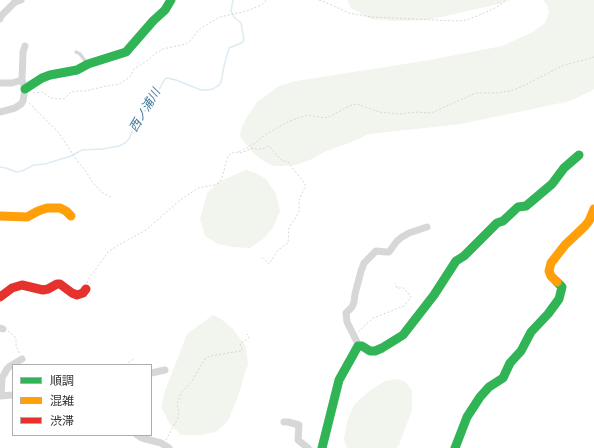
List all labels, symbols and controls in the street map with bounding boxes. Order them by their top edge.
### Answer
water label: 西ノ浦川 [127,87,165,135]
legend [12,364,152,436]
text: 順調 [50,374,74,390]
text: 混雑 [50,394,74,410]
text: 渋滞 [50,414,74,430]

